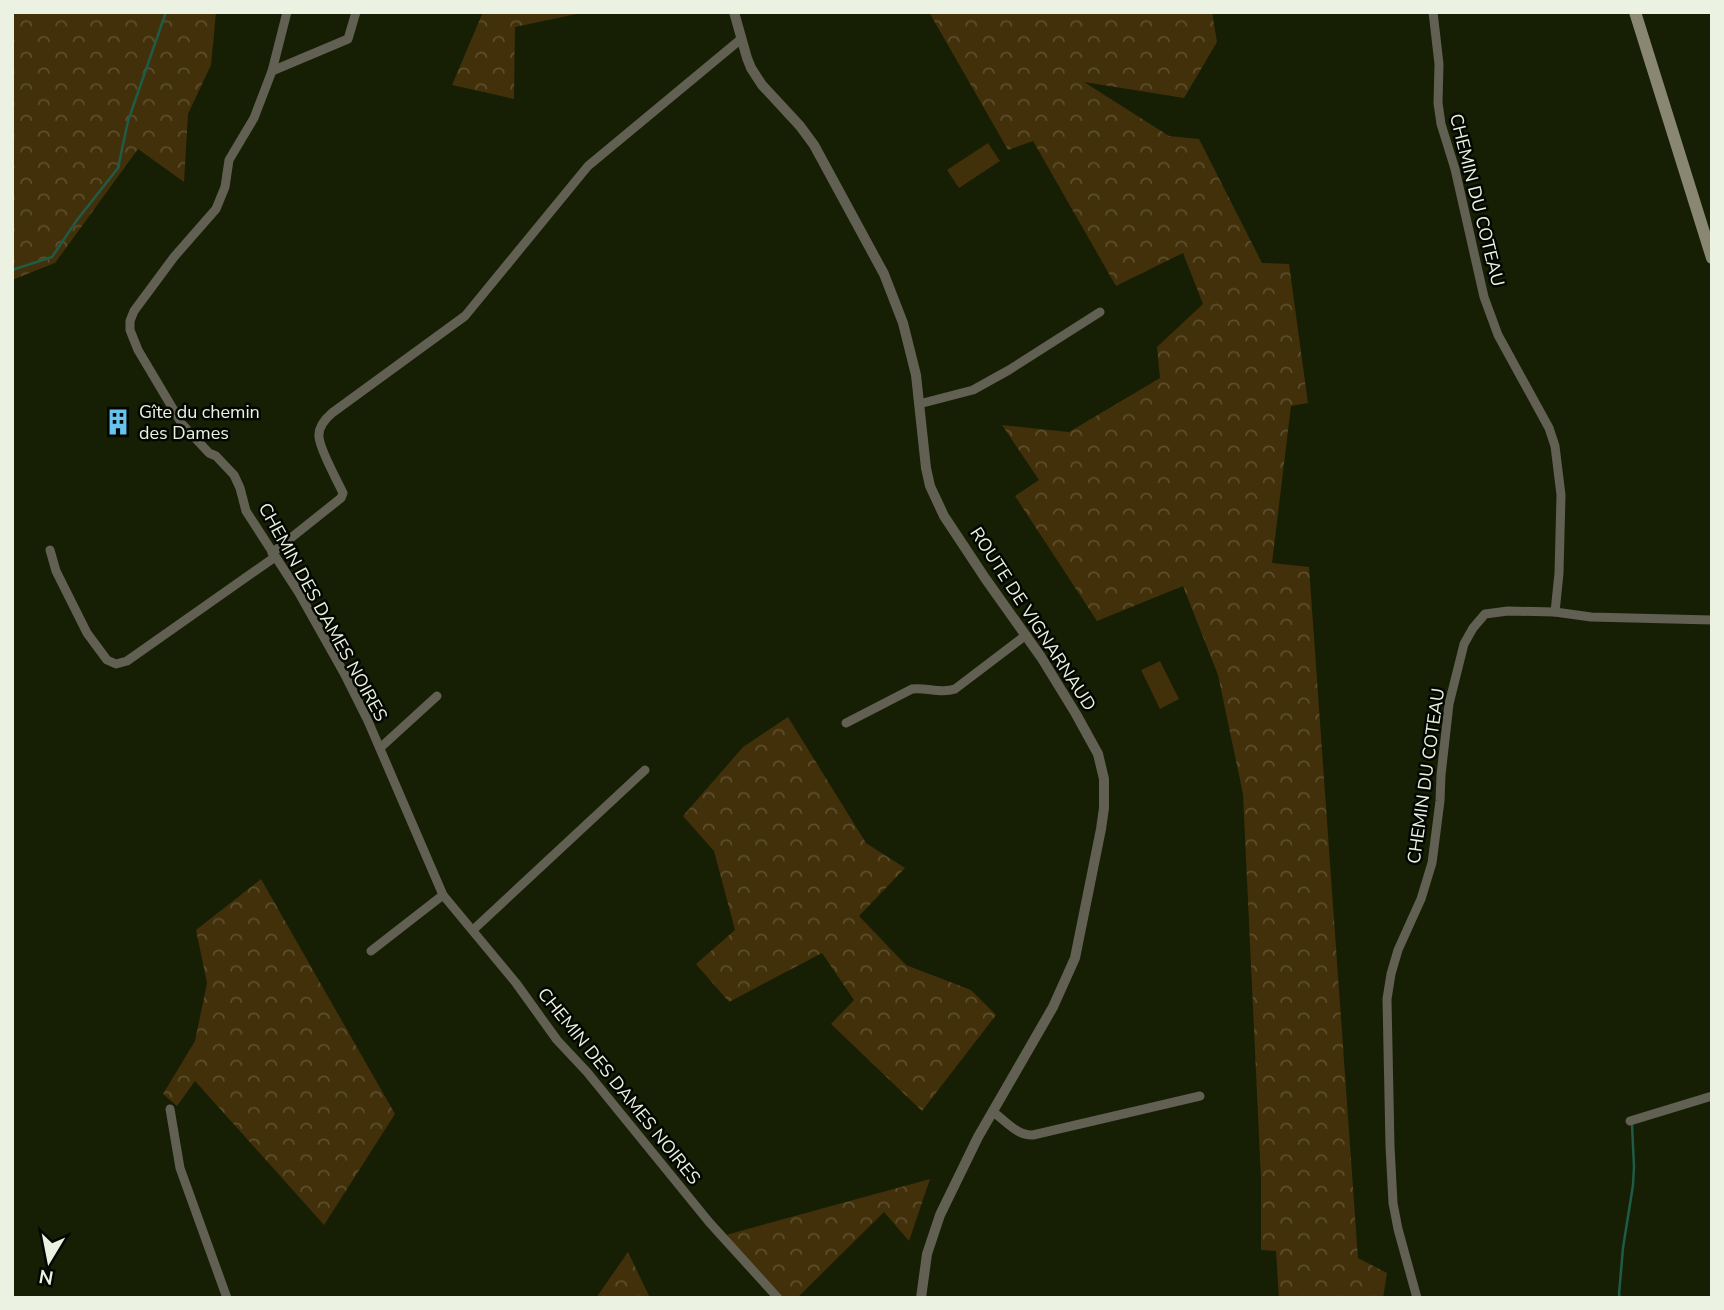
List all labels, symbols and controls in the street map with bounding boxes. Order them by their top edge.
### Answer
street label: CHEMIN DU COTEAU [1444,111,1510,289]
place label: Gîte du chemin des Dames [139,400,260,445]
building icon: Gîte du chemin des Dames [103,407,133,437]
street label: CHEMIN DES DAMES NOIRES [253,498,393,726]
street label: ROUTE DE VIGNARNAUD [964,522,1102,716]
street label: CHEMIN DU COTEAU [1402,687,1450,865]
street label: CHEMIN DES DAMES NOIRES [532,983,706,1189]
north arrow [14,1226,84,1296]
text: N [37,1263,55,1291]

